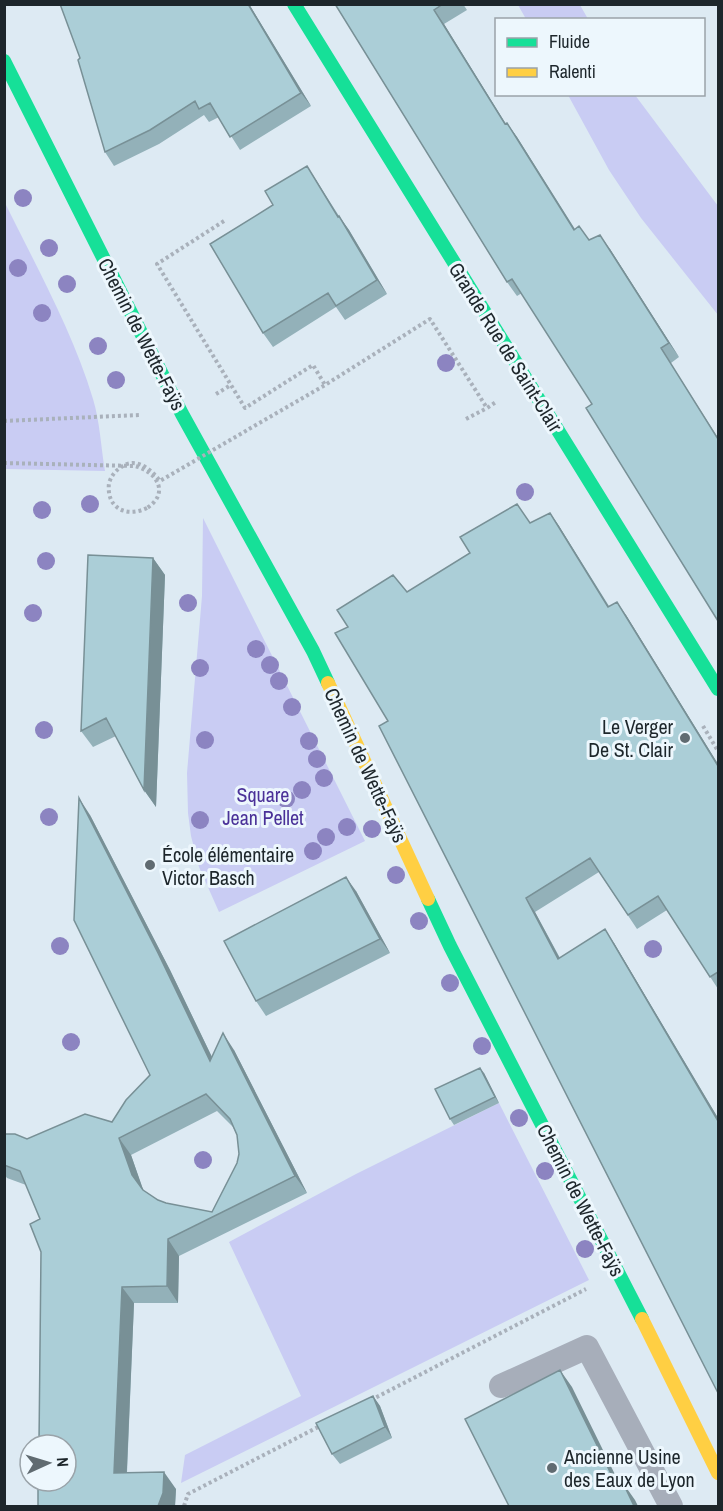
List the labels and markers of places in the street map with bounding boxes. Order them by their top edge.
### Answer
place label: Le Verger De St. Clair [588,713,674,763]
marker: Le Verger De St. Clair [678,731,692,745]
place label: École élémentaire Victor Basch [162,841,294,891]
marker: École élémentaire Victor Basch [143,858,157,872]
place label: Ancienne Usine des Eaux de Lyon [563,1443,695,1493]
marker: Ancienne Usine des Eaux de Lyon [545,1461,559,1475]

